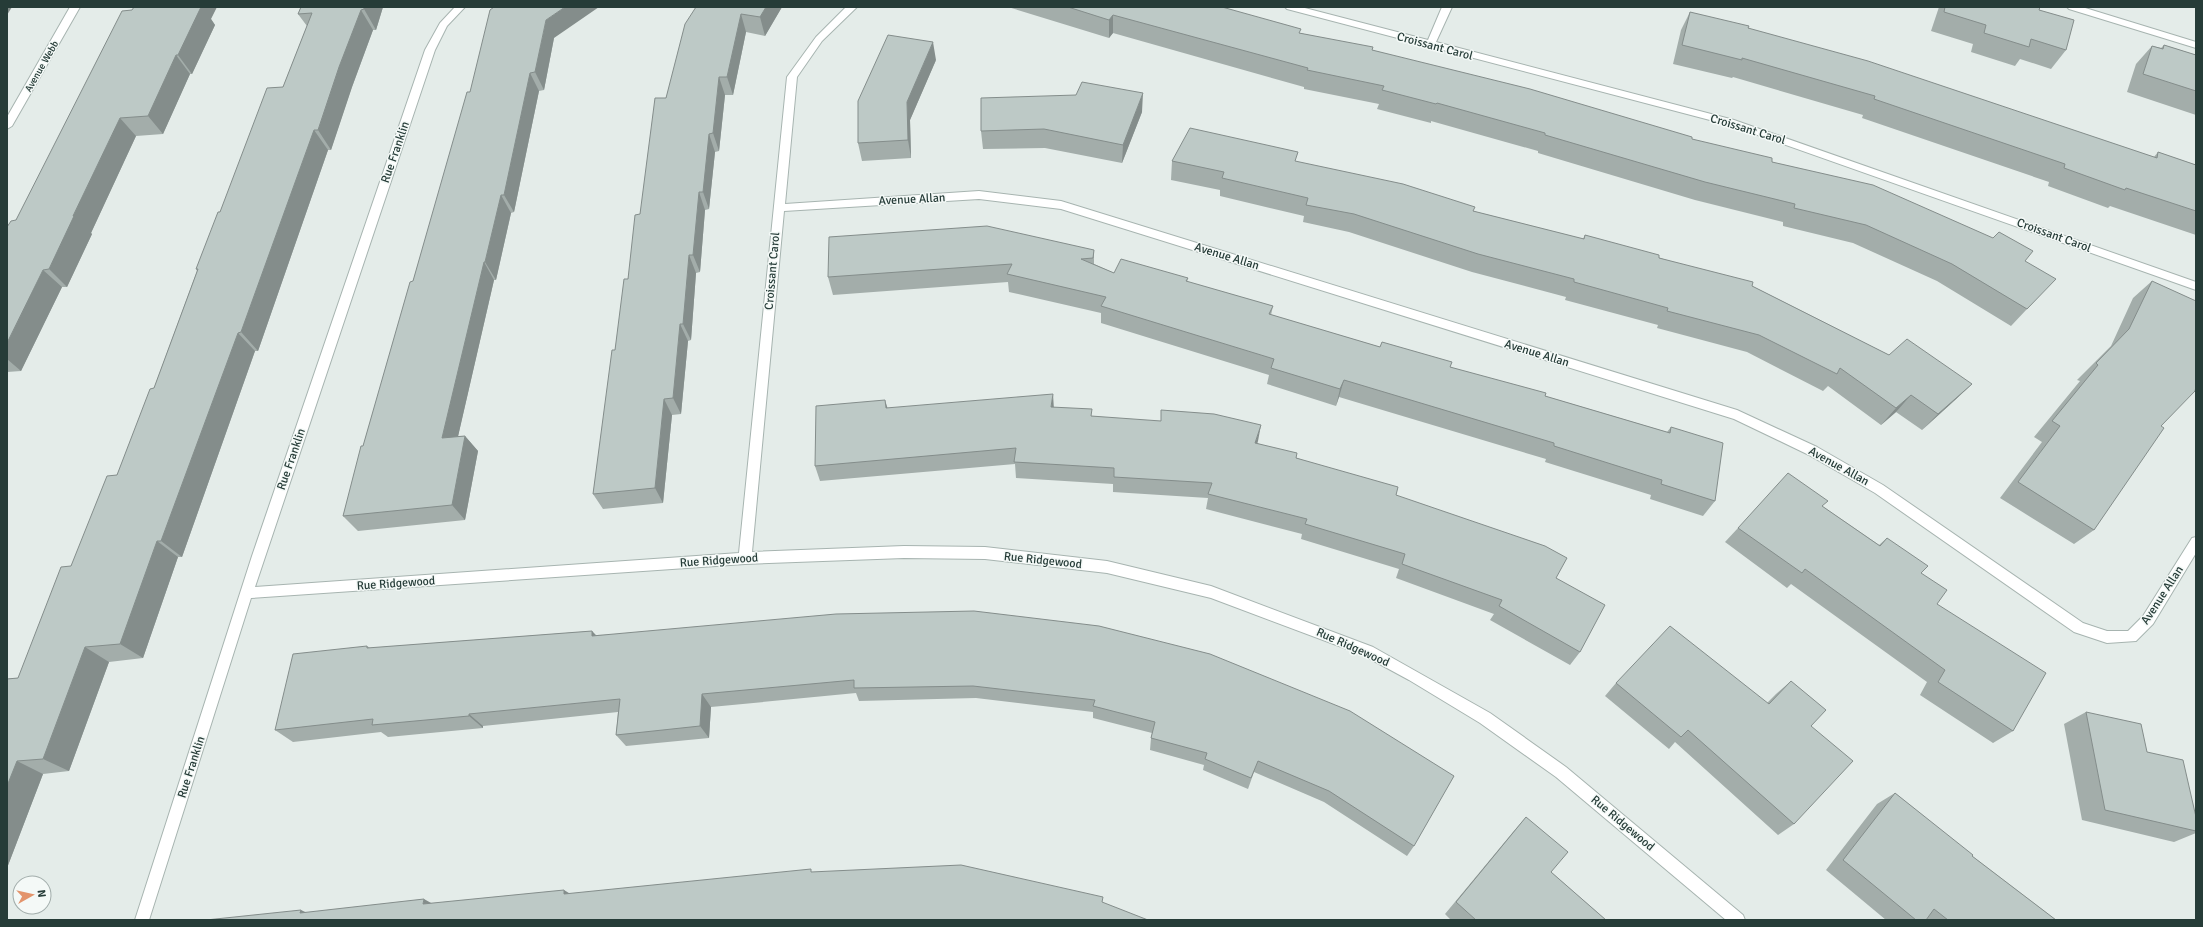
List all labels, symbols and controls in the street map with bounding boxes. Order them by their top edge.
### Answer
street label: Croissant Carol [1395,29,1475,64]
street label: Avenue Webb [22,39,61,94]
street label: Croissant Carol [1708,111,1788,148]
street label: Rue Franklin [378,119,413,185]
street label: Avenue Allan [878,190,946,209]
street label: Croissant Carol [2015,215,2094,256]
street label: Croissant Carol [762,231,783,311]
street label: Avenue Allan [1193,240,1261,273]
street label: Avenue Allan [1503,337,1571,370]
street label: Rue Franklin [274,426,309,492]
street label: Avenue Allan [1806,444,1872,489]
street label: Rue Ridgewood [1003,549,1083,572]
street label: Rue Ridgewood [679,550,759,571]
street label: Avenue Allan [2138,563,2187,627]
street label: Rue Ridgewood [356,573,436,594]
street label: Rue Ridgewood [1314,625,1392,670]
street label: Rue Franklin [174,734,209,800]
street label: Rue Ridgewood [1588,792,1658,854]
north arrow [12,875,52,915]
text: N [34,889,48,898]

